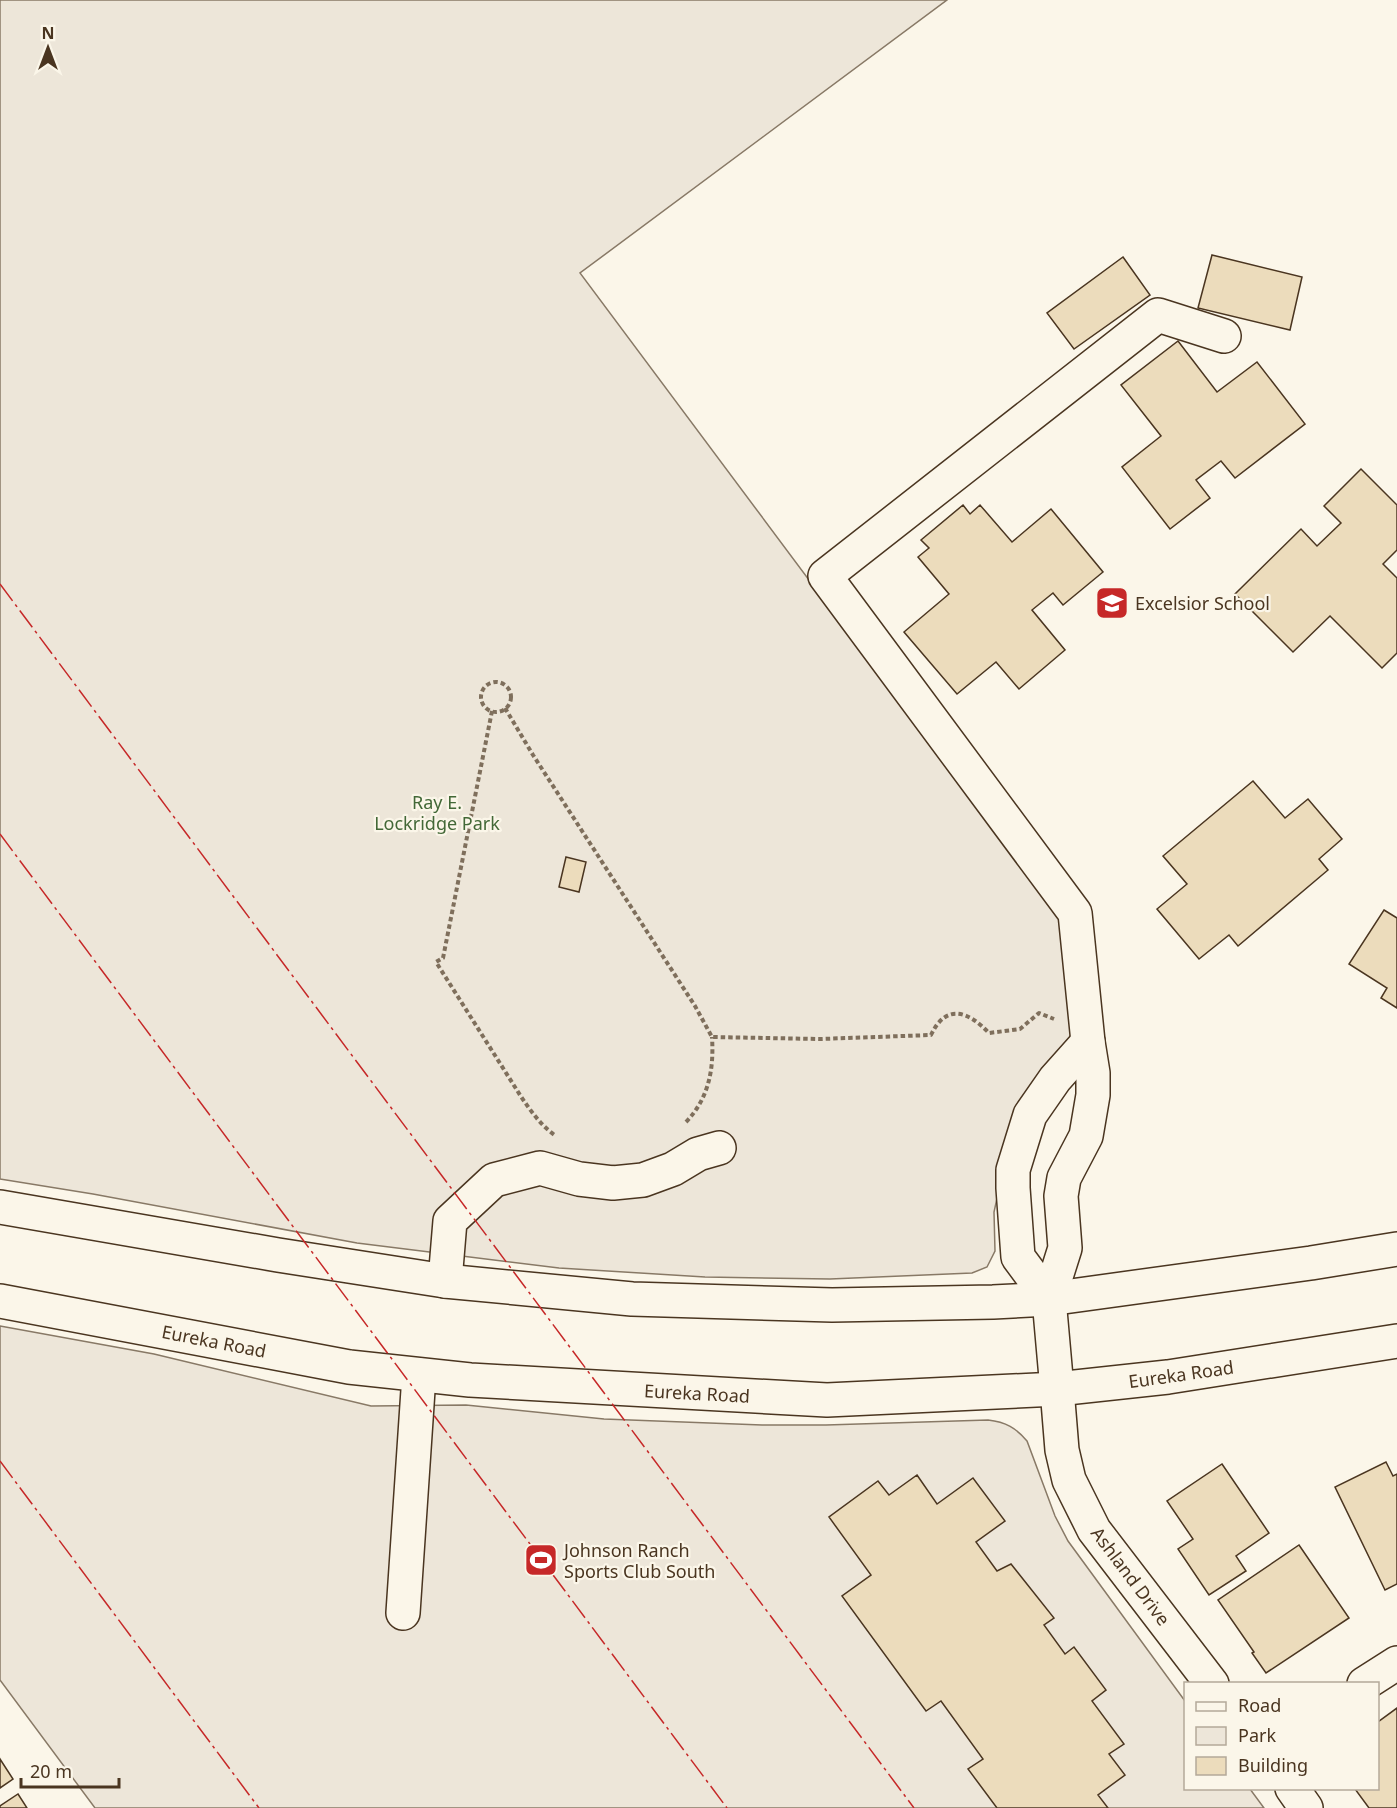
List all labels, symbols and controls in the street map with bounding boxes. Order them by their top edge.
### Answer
north arrow [18,18,78,78]
text: N [41,22,55,44]
school or university icon: Excelsior School [1094,585,1130,621]
place label: Excelsior School [1135,591,1270,615]
park label: Ray E. Lockridge Park [374,790,500,835]
street label: Eureka Road [160,1319,268,1363]
street label: Eureka Road [1127,1355,1235,1393]
street label: Eureka Road [643,1378,751,1408]
street label: Ashland Drive [1086,1522,1176,1630]
place label: Johnson Ranch Sports Club South [562,1538,716,1583]
sports icon: Johnson Ranch Sports Club South [523,1542,559,1578]
legend [1184,1682,1379,1790]
text: Road [1238,1693,1281,1717]
text: Park [1238,1723,1276,1747]
scale bar [21,1751,118,1789]
text: Building [1238,1753,1308,1777]
text: 20 m [30,1759,72,1783]

